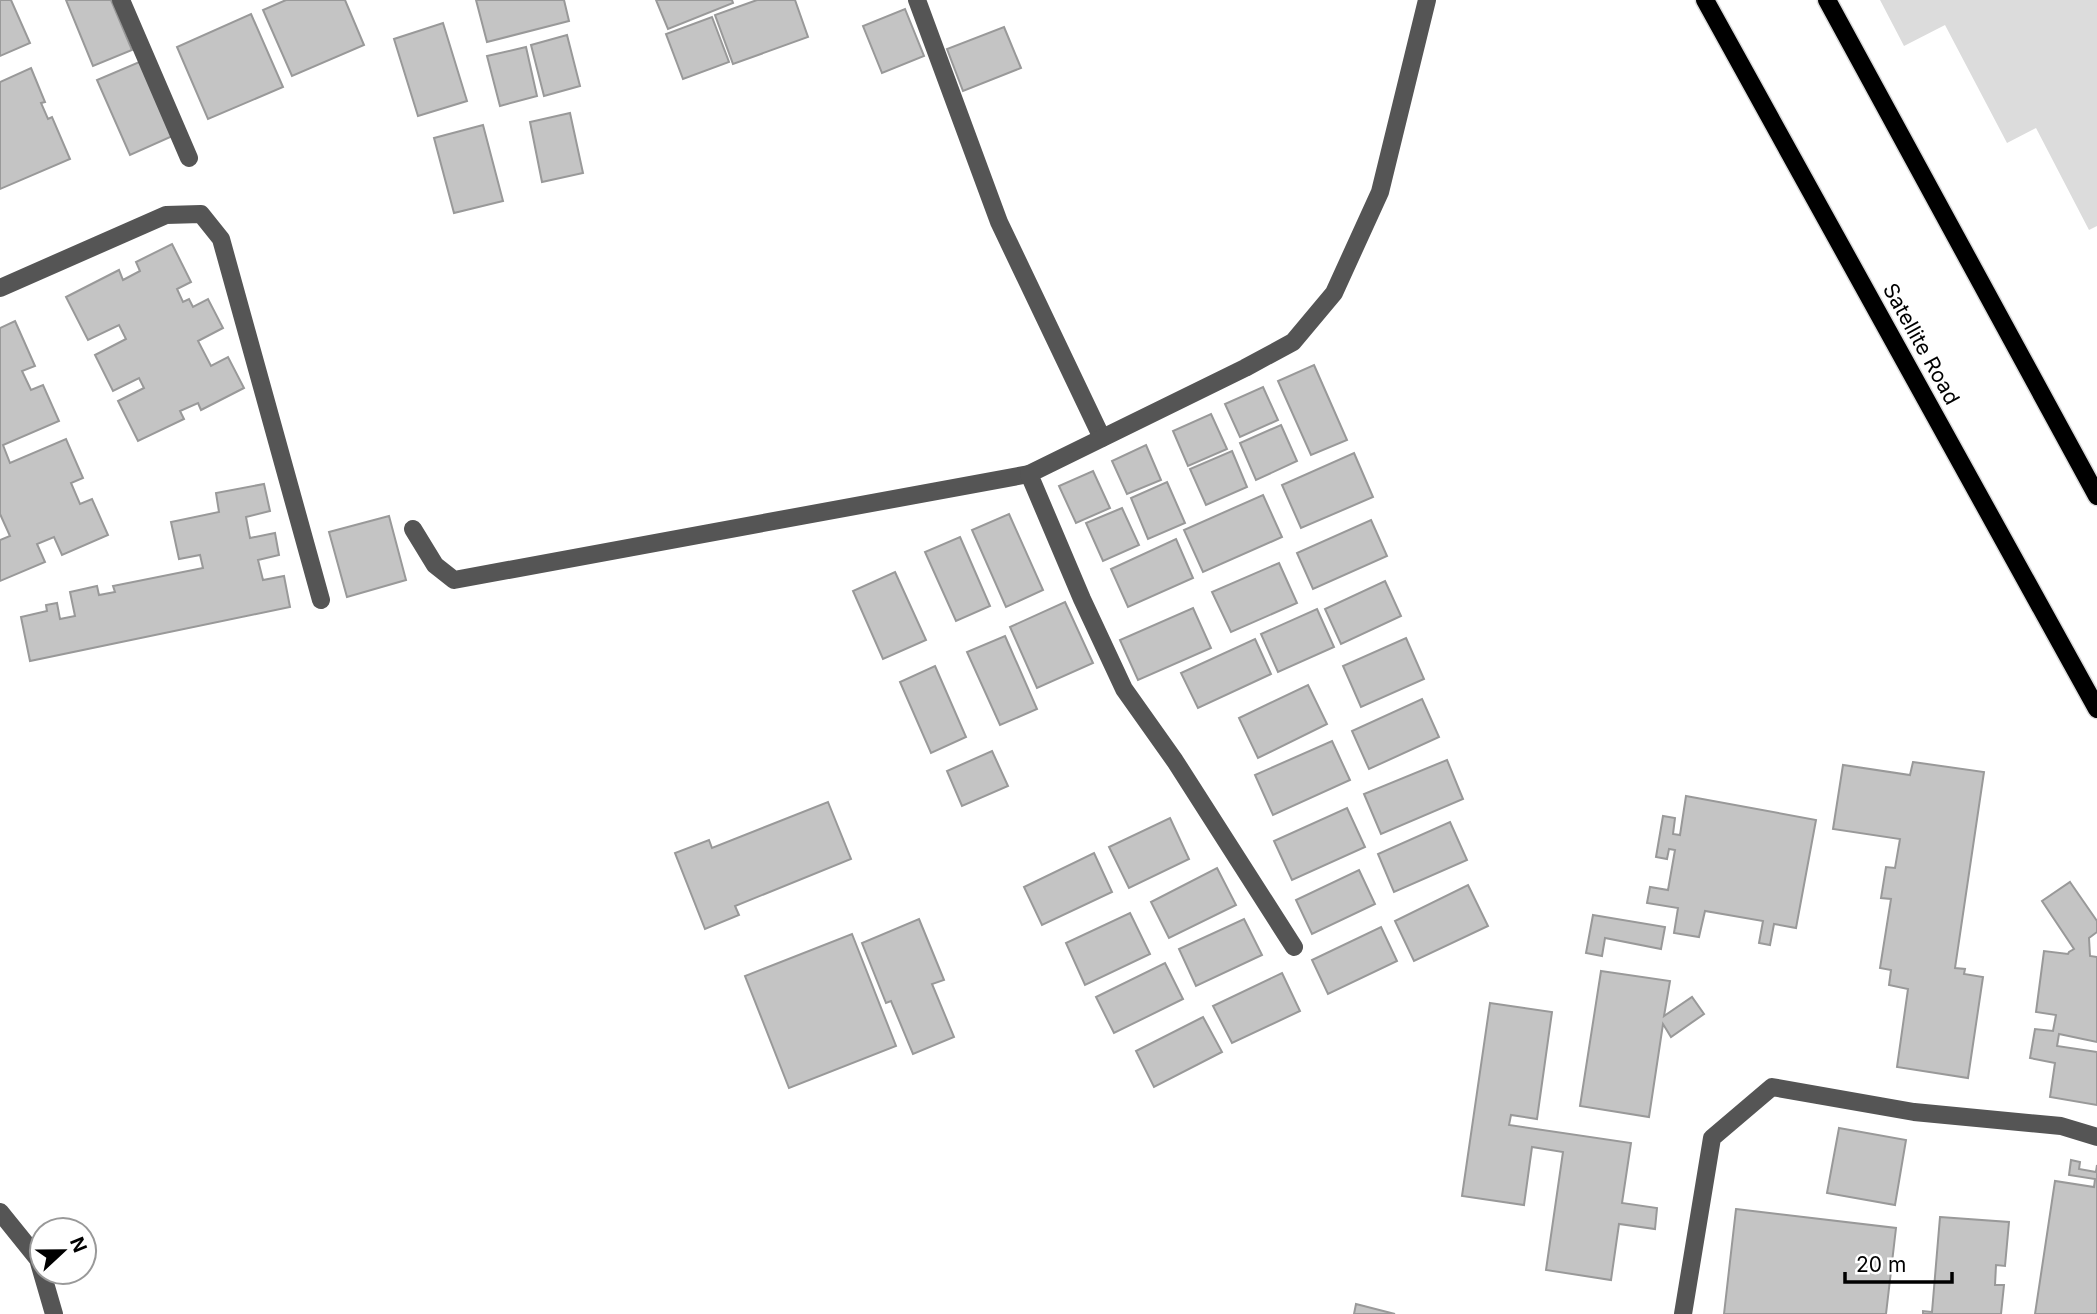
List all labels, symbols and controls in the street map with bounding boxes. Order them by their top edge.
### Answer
street label: Satellite Road [1878,279,1965,409]
north arrow [28,1216,98,1286]
text: N [65,1234,92,1256]
scale bar [1845,1240,1952,1284]
text: 20 m [1856,1252,1906,1277]

